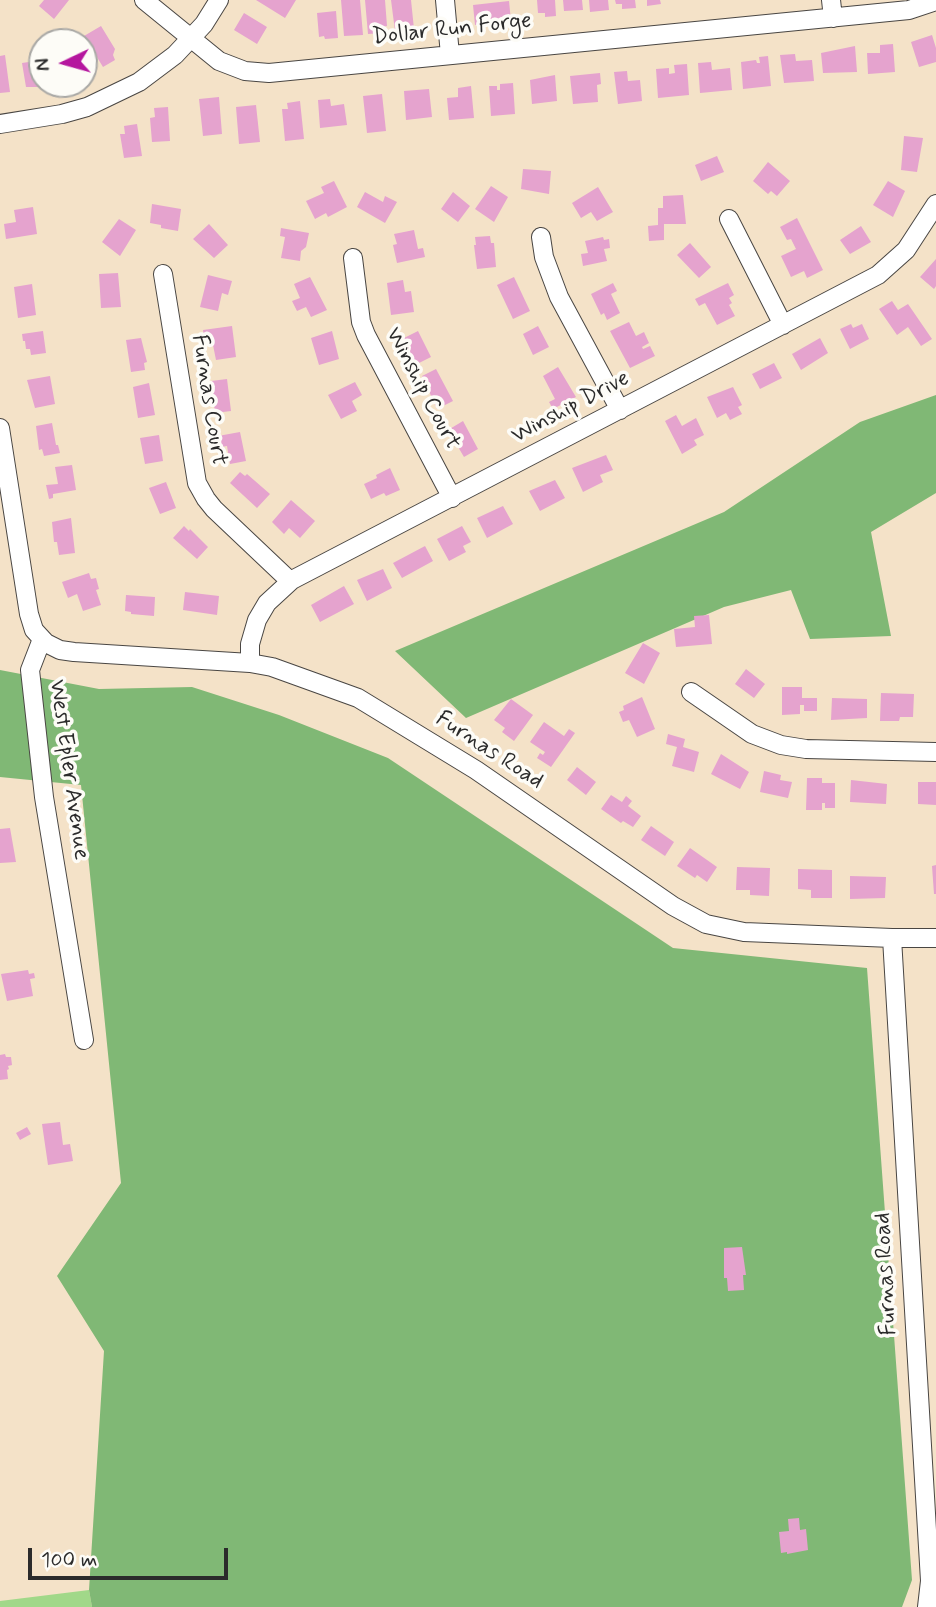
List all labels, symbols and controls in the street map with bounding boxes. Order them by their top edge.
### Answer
street label: Dollar Run Forge [371,8,533,52]
north arrow [28,28,98,98]
text: N [31,57,57,72]
street label: Winship Court [378,323,466,455]
street label: Furnas Court [184,332,232,468]
street label: Winship Drive [507,365,635,451]
street label: West Epler Avenue [42,678,94,862]
street label: Furnas Road [430,706,548,796]
street label: Furnas Road [870,1212,904,1336]
scale bar [32,1534,231,1578]
text: 100 m [41,1546,97,1574]

